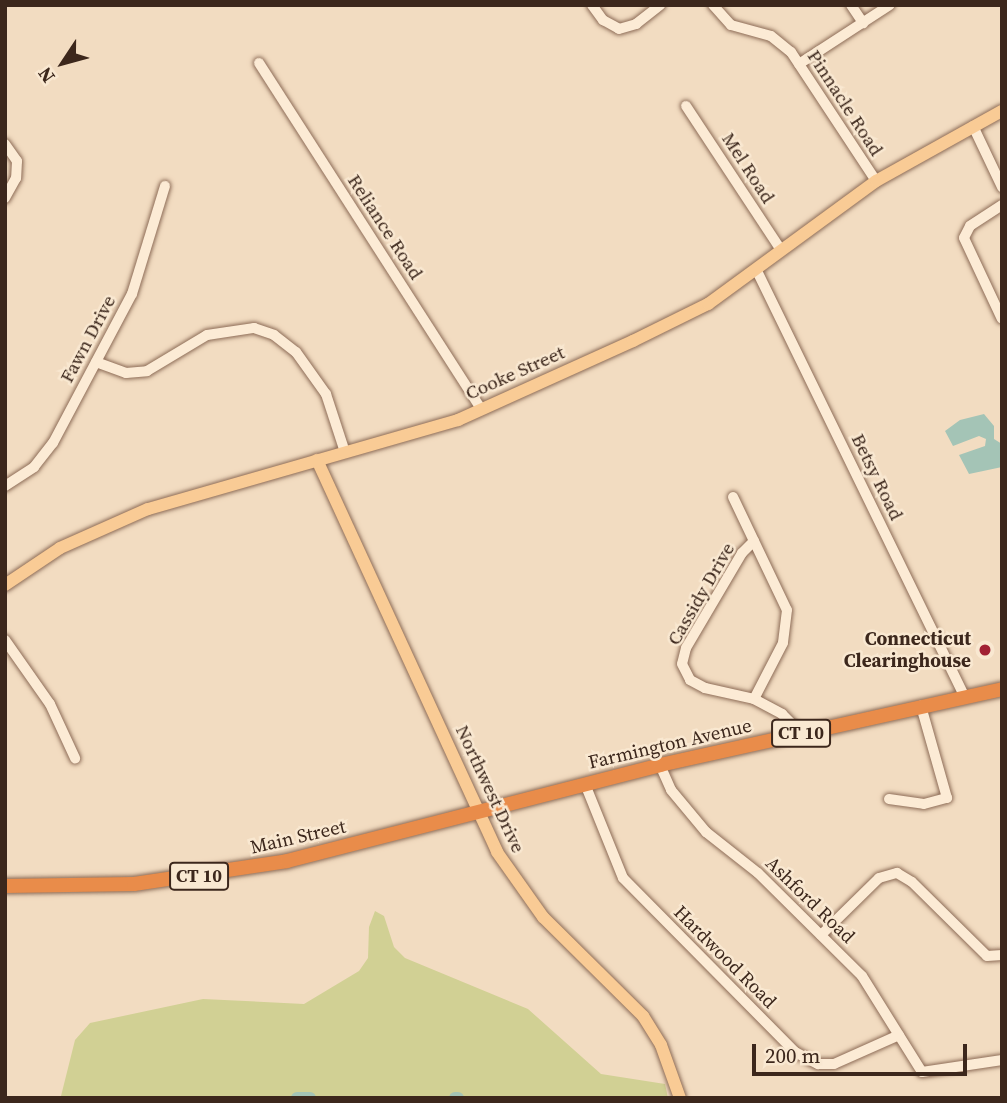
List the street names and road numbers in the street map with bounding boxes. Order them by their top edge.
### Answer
street label: Pinnacle Road [802,46,888,160]
street label: Mel Road [717,128,779,208]
street label: Reliance Road [343,170,427,284]
street label: Fawn Drive [55,291,121,387]
street label: Cooke Street [462,341,568,405]
street label: Betsy Road [846,430,908,524]
street label: Cassidy Drive [663,539,739,649]
street label: Farmington Avenue [586,714,754,774]
road number: CT 10 [770,718,832,748]
street label: Northwest Drive [450,722,530,856]
street label: Main Street [248,815,348,859]
street label: Ashford Road [761,852,859,948]
road number: CT 10 [168,862,230,890]
street label: Hardwood Road [669,901,781,1013]

